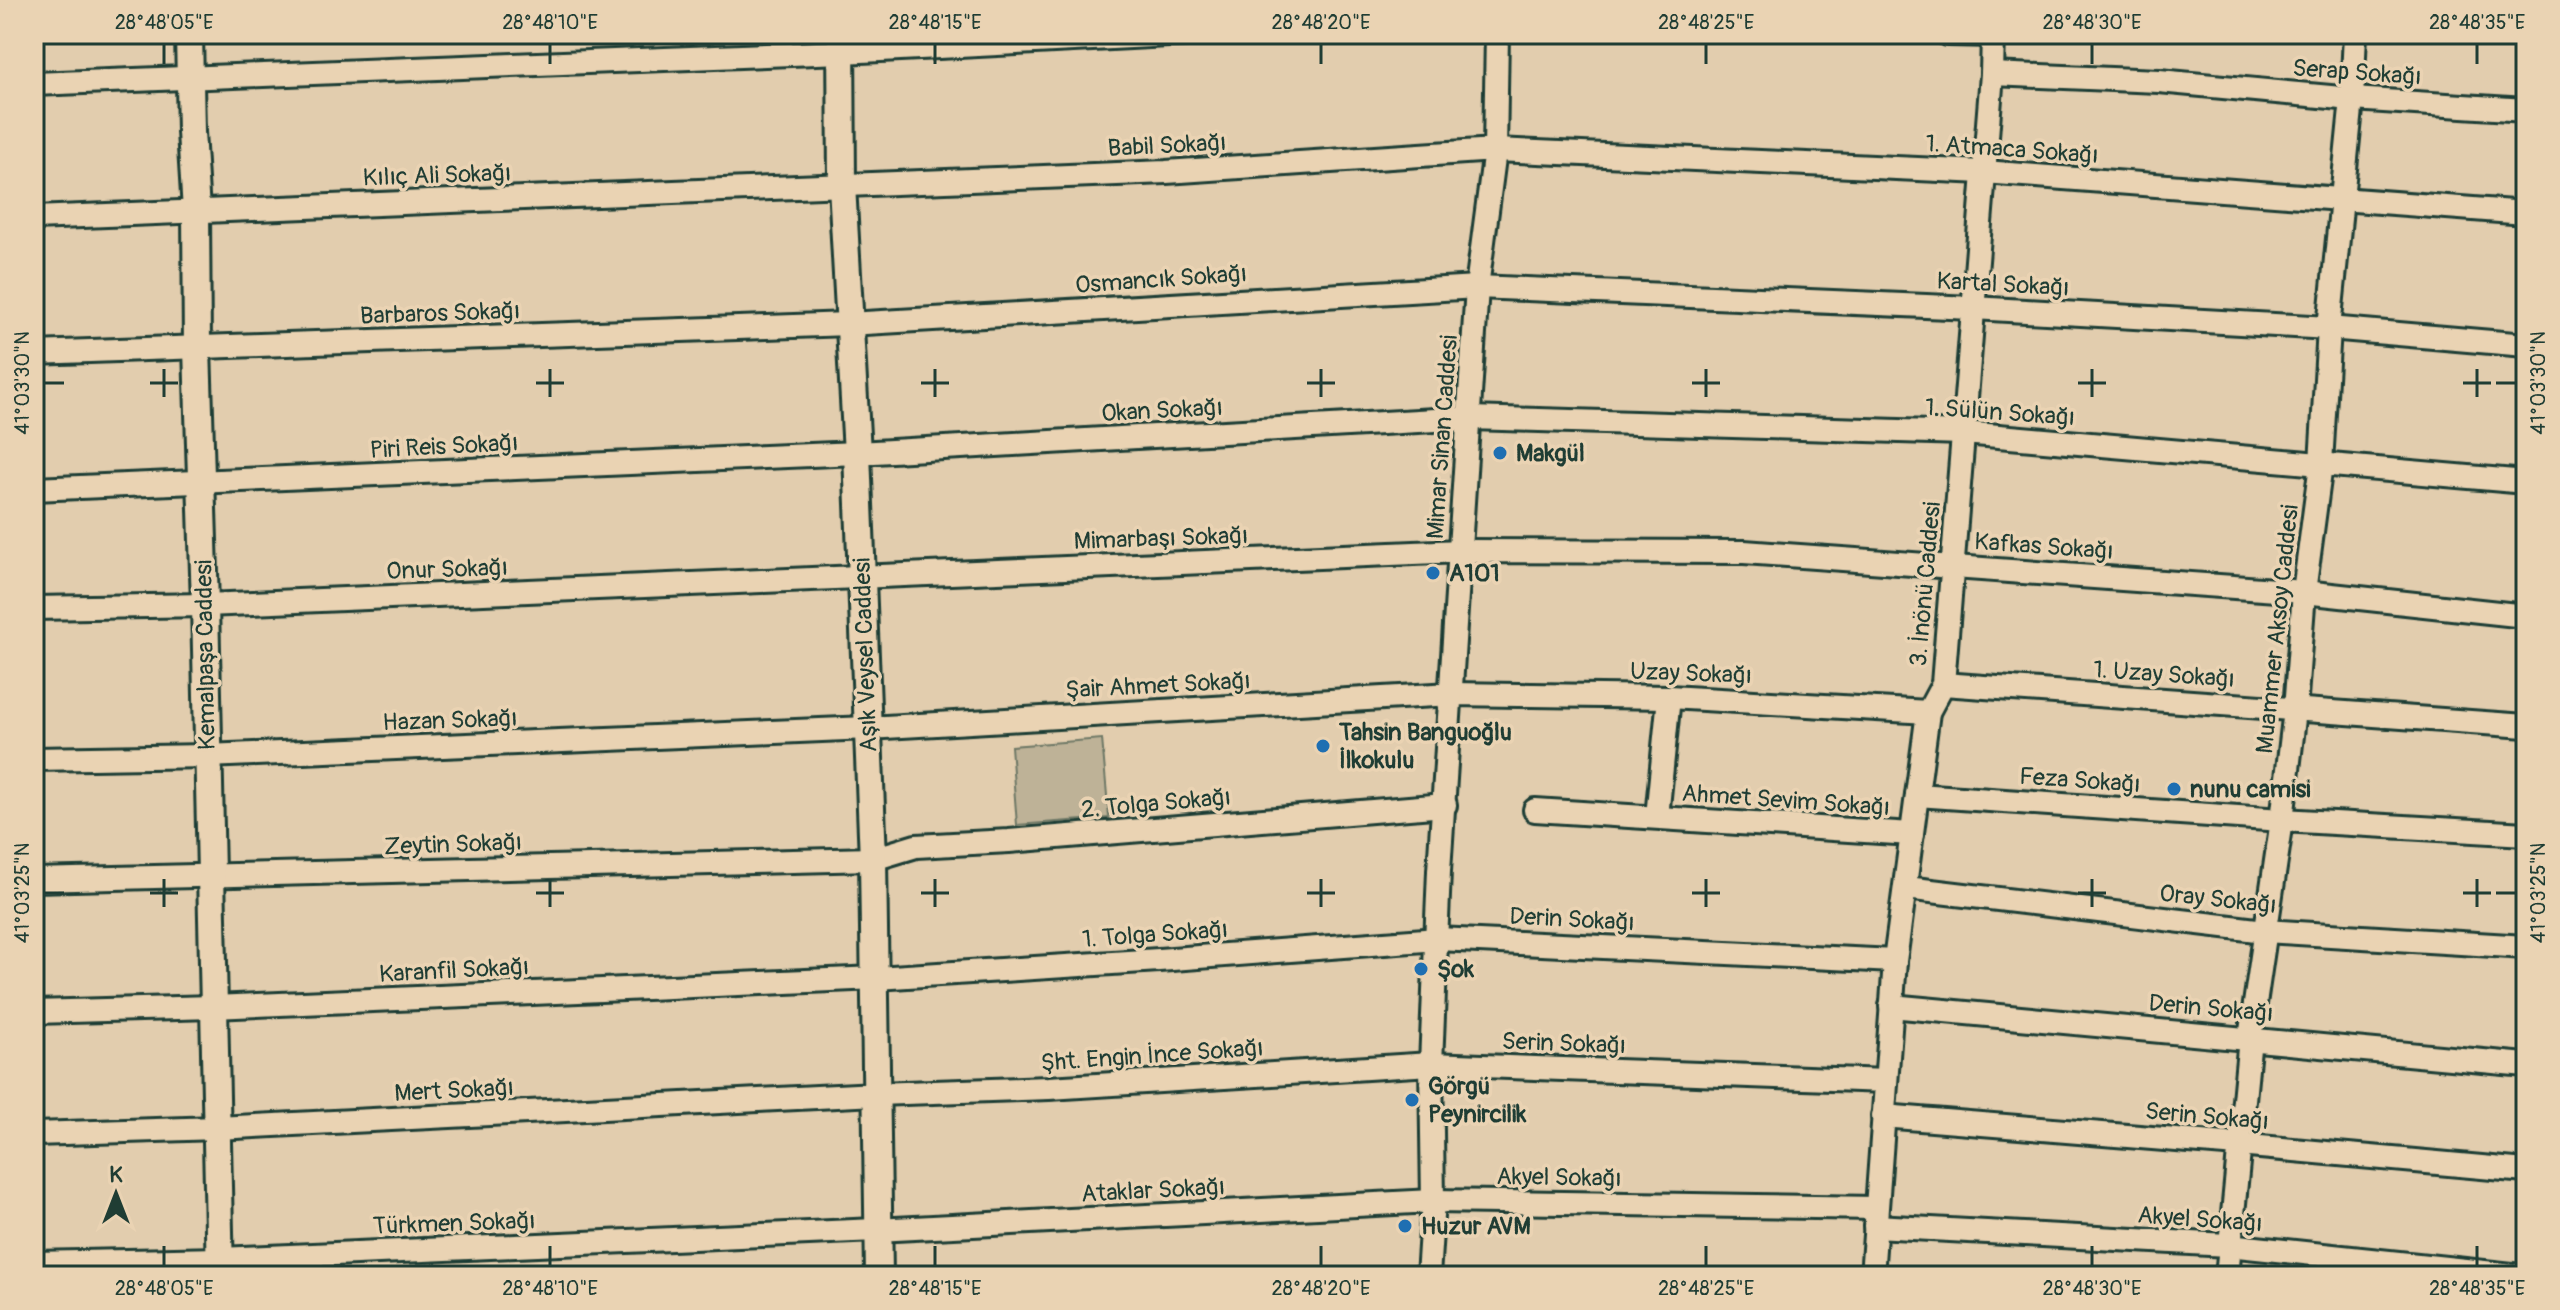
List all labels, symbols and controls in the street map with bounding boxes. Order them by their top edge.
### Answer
text: 28°48'05"E [115,10,213,35]
text: 28°48'10"E [502,10,598,35]
text: 28°48'15"E [889,10,981,35]
text: 28°48'20"E [1271,10,1371,35]
text: 28°48'25"E [1658,10,1754,35]
text: 28°48'30"E [2043,10,2142,35]
text: 28°48'35"E [2429,10,2525,35]
street label: Serap Sokağı [2292,54,2422,91]
street label: Babil Sokağı [1107,128,1227,163]
street label: 1. Atmaca Sokağı [1925,129,2099,170]
street label: Kılıç Ali Sokağı [362,158,512,193]
street label: Osmancık Sokağı [1074,259,1248,300]
street label: Kartal Sokağı [1936,267,2070,302]
street label: Barbaros Sokağı [359,296,521,331]
text: 41°03'30"N [10,331,35,435]
text: 41°03'30"N [2526,331,2551,435]
street label: Mimar Sinan Caddesi [1421,334,1464,540]
street label: Okan Sokağı [1101,393,1223,428]
street label: 1. Sülün Sokağı [1924,393,2076,432]
street label: Piri Reis Sokağı [369,428,519,465]
place label: Makgül [1516,439,1585,468]
marker: Makgül [1491,444,1509,462]
street label: 3. İnönü Caddesi [1904,501,1947,668]
street label: Muammer Aksoy Caddesi [2250,503,2305,755]
street label: Mimarbaşı Sokağı [1073,521,1249,556]
street label: Kafkas Sokağı [1973,527,2115,566]
street label: Onur Sokağı [386,553,508,586]
street label: Aşık Veysel Caddesi [848,557,883,753]
place label: A101 [1449,559,1500,588]
street label: Kemalpaşa Caddesi [189,560,222,750]
marker: A101 [1424,564,1442,582]
street label: 1. Uzay Sokağı [2092,655,2236,694]
street label: Uzay Sokağı [1629,657,1752,690]
street label: Şair Ahmet Sokağı [1065,666,1251,705]
street label: Hazan Sokağı [382,704,518,737]
place label: Tahsin Banguoğlu İlkokulu [1338,718,1512,775]
marker: Tahsin Banguoğlu İlkokulu [1314,737,1332,755]
street label: Feza Sokağı [2018,762,2142,799]
place label: nunu camisi [2190,775,2310,804]
street label: Ahmet Sevim Sokağı [1681,779,1891,822]
marker: nunu camisi [2165,780,2183,798]
street label: 2. Tolga Sokağı [1080,783,1232,824]
street label: Zeytin Sokağı [384,828,522,861]
text: 41°03'25"N [10,843,35,943]
text: 41°03'25"N [2526,843,2551,943]
street label: Oray Sokağı [2158,879,2278,920]
street label: Derin Sokağı [1509,902,1635,937]
street label: 1. Tolga Sokağı [1081,915,1229,954]
street label: Karanfil Sokağı [378,952,530,989]
place label: Şok [1437,955,1475,984]
marker: Şok [1412,960,1430,978]
street label: Derin Sokağı [2147,989,2275,1028]
street label: Serin Sokağı [1501,1027,1627,1060]
street label: Şht. Engin İnce Sokağı [1040,1033,1264,1078]
place label: Görgü Peynircilik [1428,1072,1527,1129]
street label: Mert Sokağı [394,1073,515,1108]
marker: Görgü Peynircilik [1403,1091,1421,1109]
street label: Serin Sokağı [2144,1097,2270,1136]
north arrow [76,1154,156,1234]
text: K [109,1161,123,1189]
street label: Akyel Sokağı [1496,1162,1622,1193]
street label: Ataklar Sokağı [1080,1172,1226,1209]
street label: Akyel Sokağı [2136,1201,2264,1238]
street label: Türkmen Sokağı [372,1206,536,1241]
place label: Huzur AVM [1421,1212,1531,1241]
marker: Huzur AVM [1396,1217,1414,1235]
text: 28°48'05"E [115,1276,213,1301]
text: 28°48'10"E [502,1276,598,1301]
text: 28°48'15"E [889,1276,981,1301]
text: 28°48'20"E [1271,1276,1371,1301]
text: 28°48'25"E [1658,1276,1754,1301]
text: 28°48'30"E [2043,1276,2142,1301]
text: 28°48'35"E [2429,1276,2525,1301]

